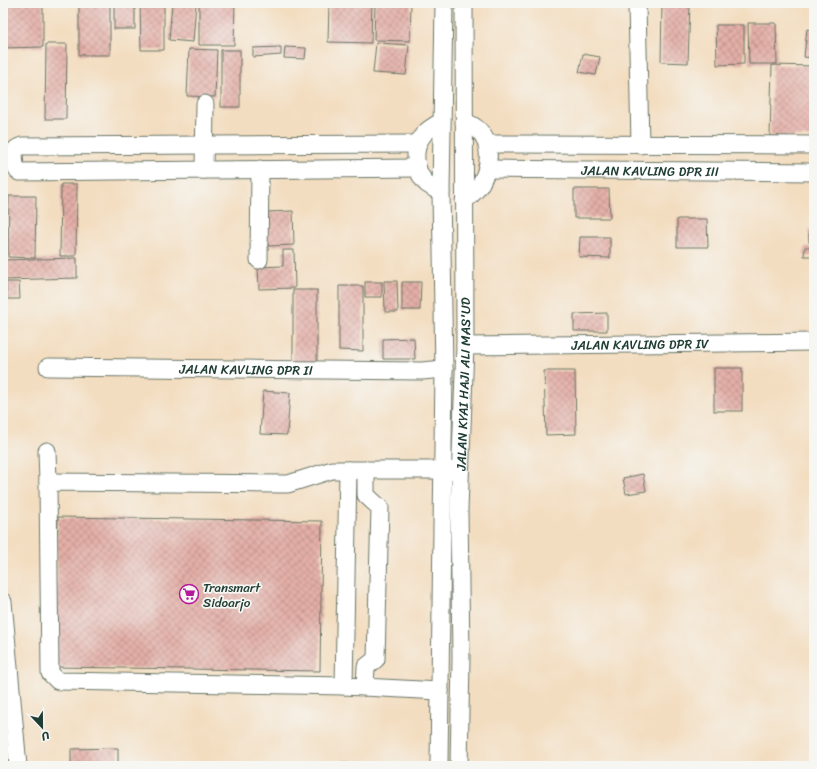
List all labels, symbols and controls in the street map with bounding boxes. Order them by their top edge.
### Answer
street label: JALAN KAVLING DPR III [580,159,719,183]
street label: JALAN KYAI HAJI ALI MAS'UD [449,297,477,472]
street label: JALAN KAVLING DPR IV [570,332,710,357]
street label: JALAN KAVLING DPR II [178,357,313,382]
place label: Transmart Sidoarjo [203,576,261,614]
supermarket icon: Transmart Sidoarjo [178,583,200,605]
north arrow [22,707,62,747]
text: U [38,726,53,746]

